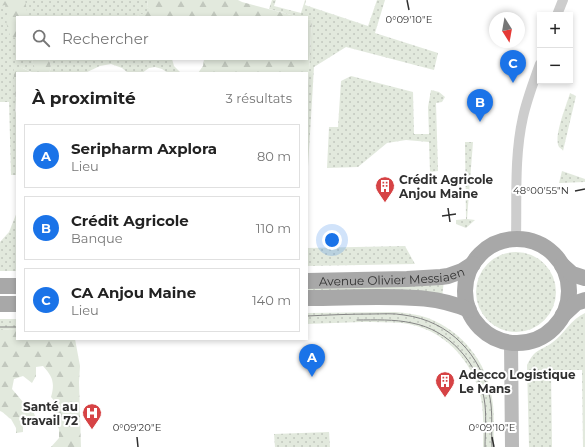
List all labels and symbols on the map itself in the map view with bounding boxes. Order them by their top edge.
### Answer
north arrow [489,12,525,48]
text: 0°09'10"E [386,13,433,26]
pin: C [500,50,526,83]
pin: B [467,89,493,122]
place label: Crédit Agricole Anjou Maine [398,172,494,201]
building icon: Crédit Agricole Anjou Maine [374,175,396,203]
text: 48°00'55"N [513,184,569,197]
your location [322,230,342,250]
street label: Avenue Olivier Messiaen [319,263,466,288]
pin: A [299,344,325,377]
place label: Adecco Logistique Le Mans [458,367,576,396]
building icon: Adecco Logistique Le Mans [434,370,456,398]
place label: Santé au travail 72 [21,399,78,428]
hospital icon: Santé au travail 72 [81,402,103,430]
text: 0°09'20"E [113,421,162,434]
text: 0°09'10"E [469,421,516,434]

